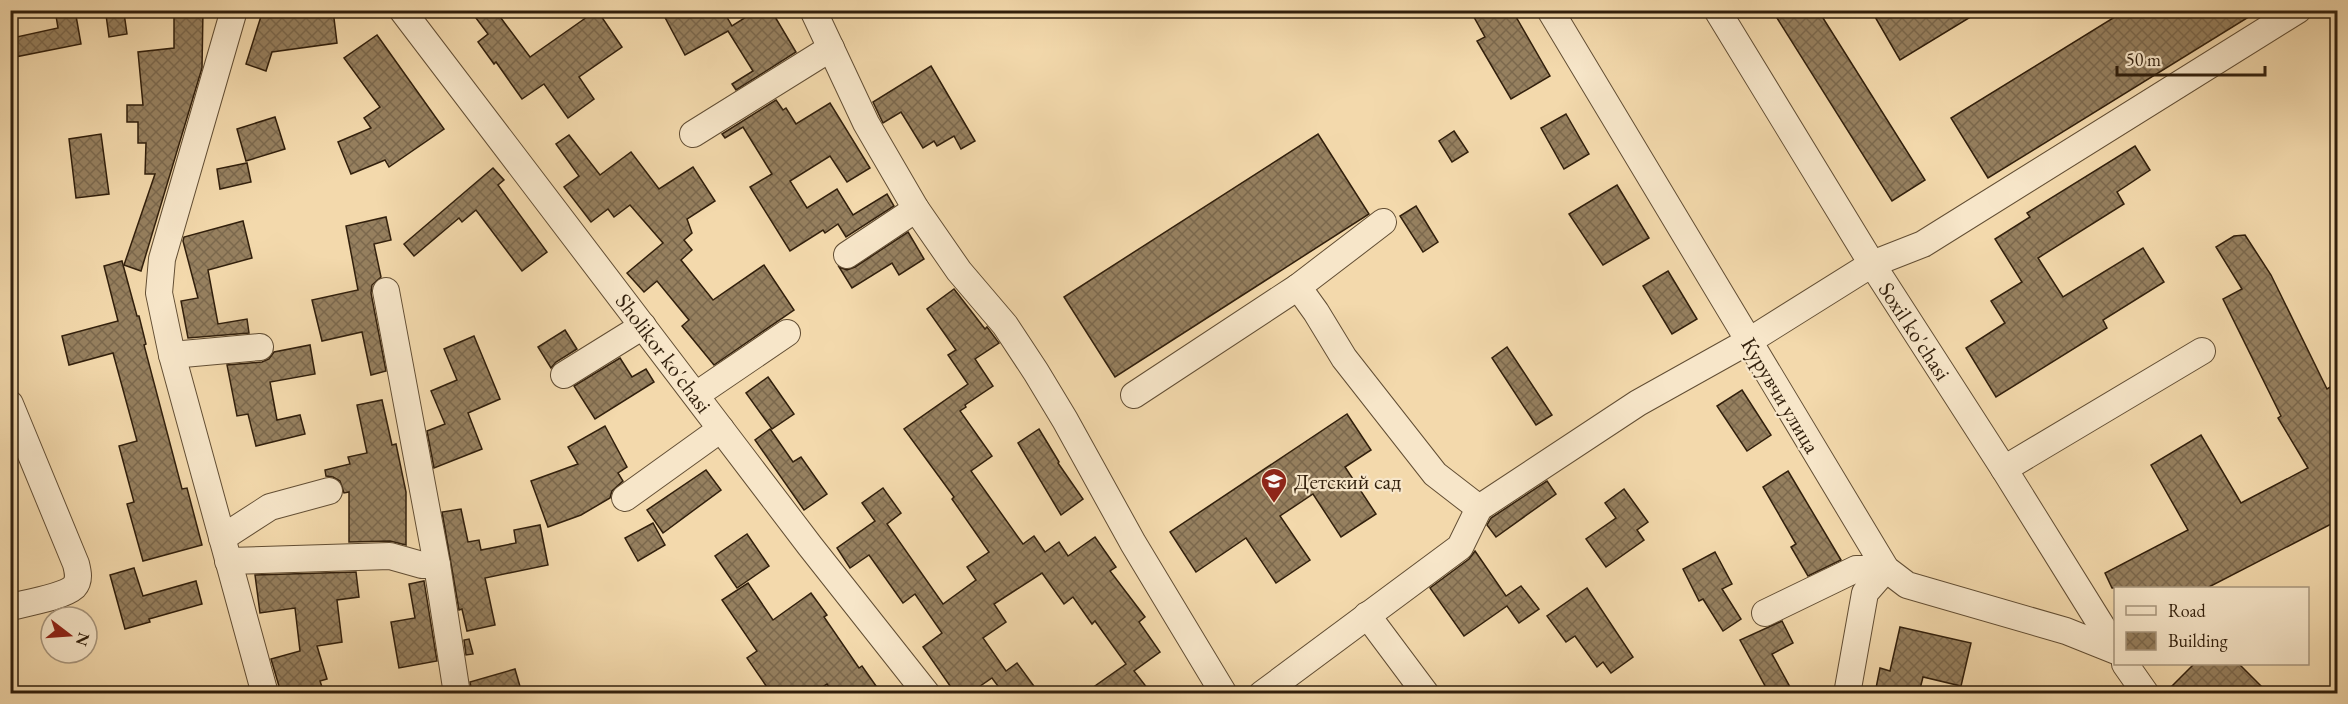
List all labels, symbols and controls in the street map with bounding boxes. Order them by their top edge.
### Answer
scale bar [2117,39,2266,77]
text: 50 m [2126,48,2161,71]
street label: Soxil ko'chasi [1872,276,1957,386]
street label: Sholikor ko'chasi [609,288,718,419]
street label: Курувчи улица [1735,332,1827,459]
school or university icon: Детский сад [1259,466,1289,504]
place label: Детский сад [1294,467,1401,496]
legend [2114,587,2309,665]
text: Road [2168,599,2207,622]
north arrow [39,605,99,665]
text: Building [2168,629,2228,652]
text: N [71,630,95,649]

